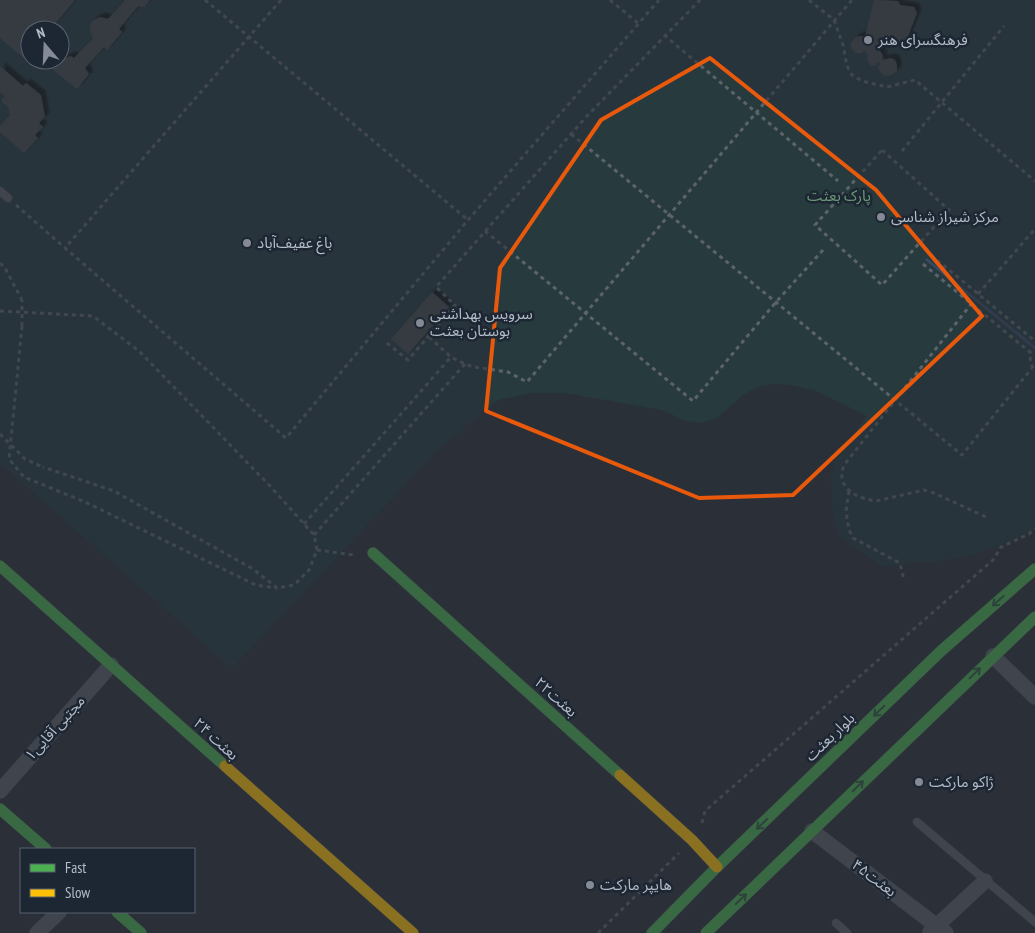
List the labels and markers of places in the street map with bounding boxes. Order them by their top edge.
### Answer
place label: فرهنگسرای هنر [877,30,968,49]
marker: فرهنگسرای هنر [862,34,874,46]
place label: مرکز شیراز شناسی [891,207,999,226]
marker: مرکز شیراز شناسی [875,211,887,223]
place label: باغ عفیف‌آباد [257,233,332,255]
marker: باغ عفیف‌آباد [241,237,253,249]
place label: سرویس بهداشتی بوستان بعثت [430,304,533,340]
marker: سرویس بهداشتی بوستان بعثت [414,317,426,329]
place label: ژاکو مارکت [929,772,994,791]
marker: ژاکو مارکت [913,776,925,788]
place label: هایپر مارکت [600,875,672,895]
marker: هایپر مارکت [584,879,596,891]

